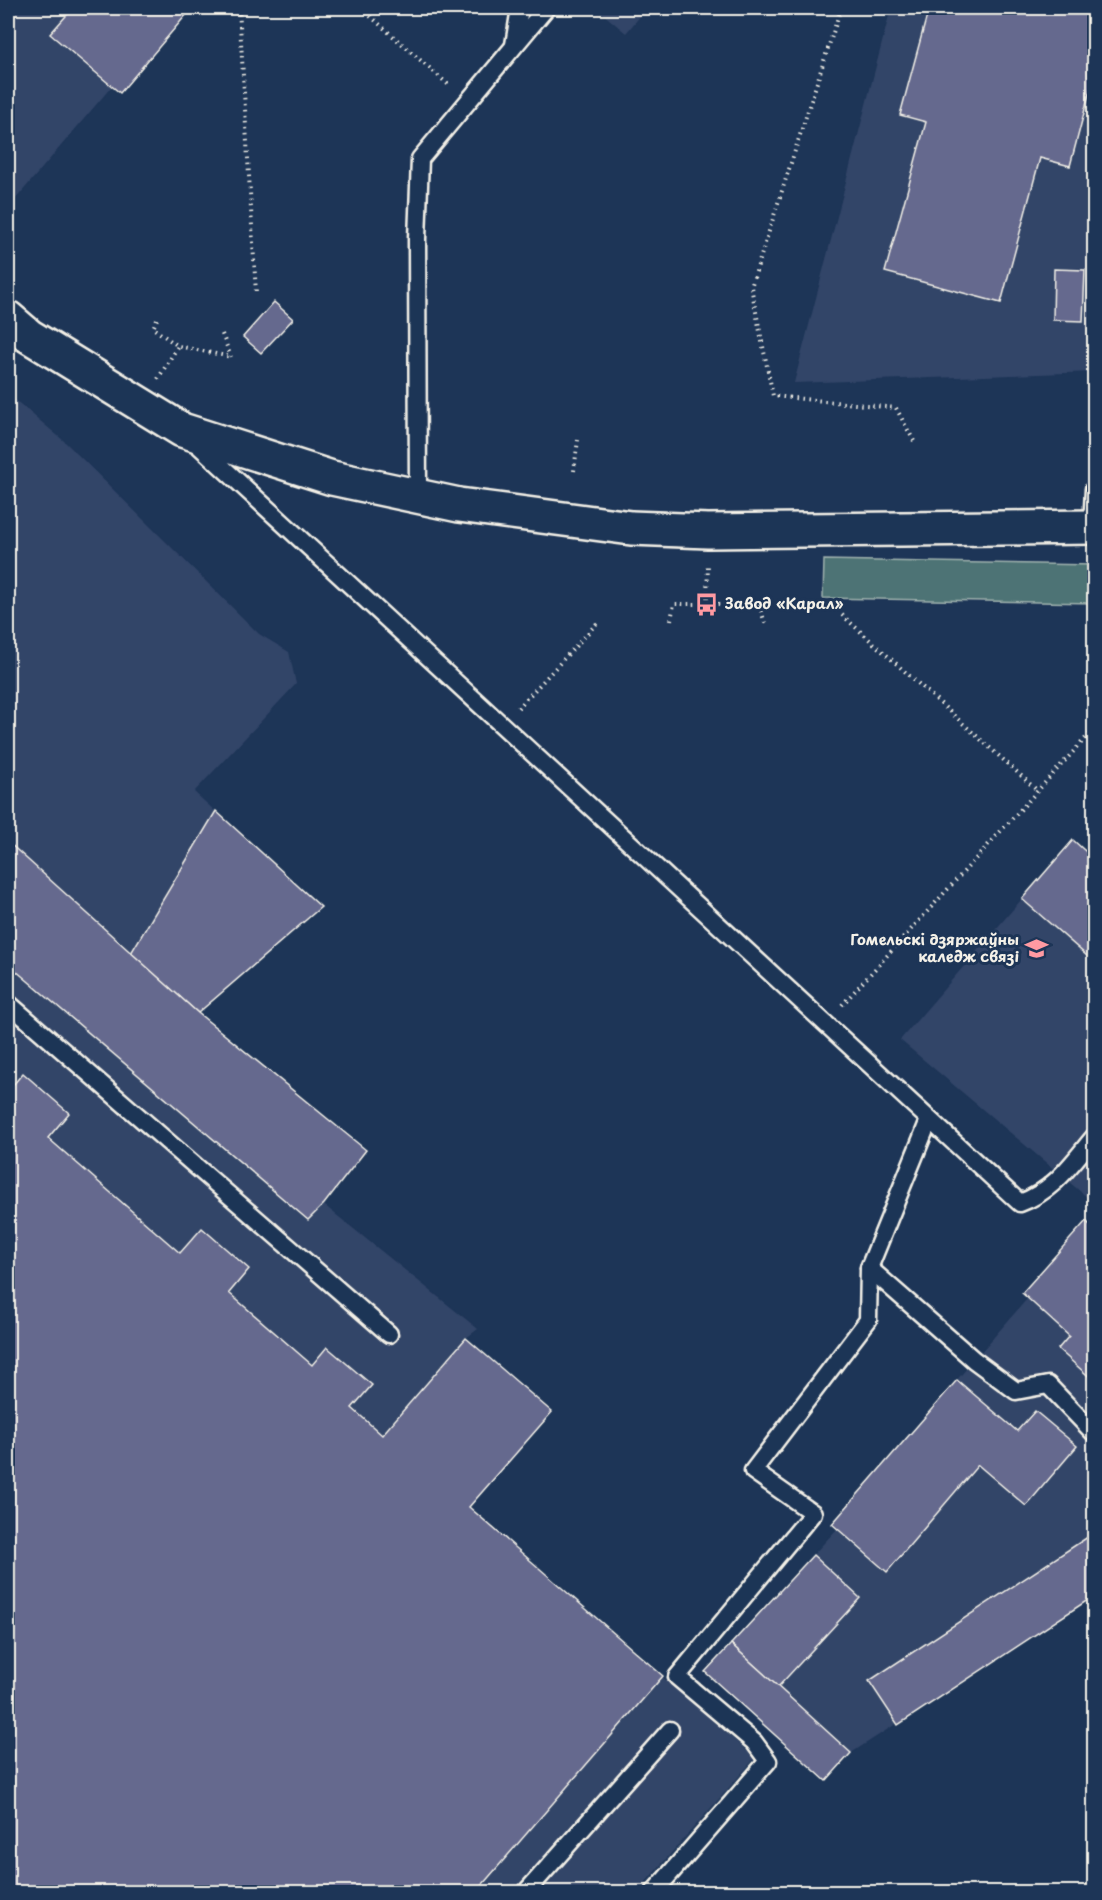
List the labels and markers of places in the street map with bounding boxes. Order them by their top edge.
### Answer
bus stop icon: Завод «Карал» [694,591,720,617]
place label: Завод «Карал» [724,591,844,614]
place label: Гомельскі дзяржаўны каледж связі [850,927,1019,967]
school or university icon: Гомельскі дзяржаўны каледж связі [1024,936,1050,962]

